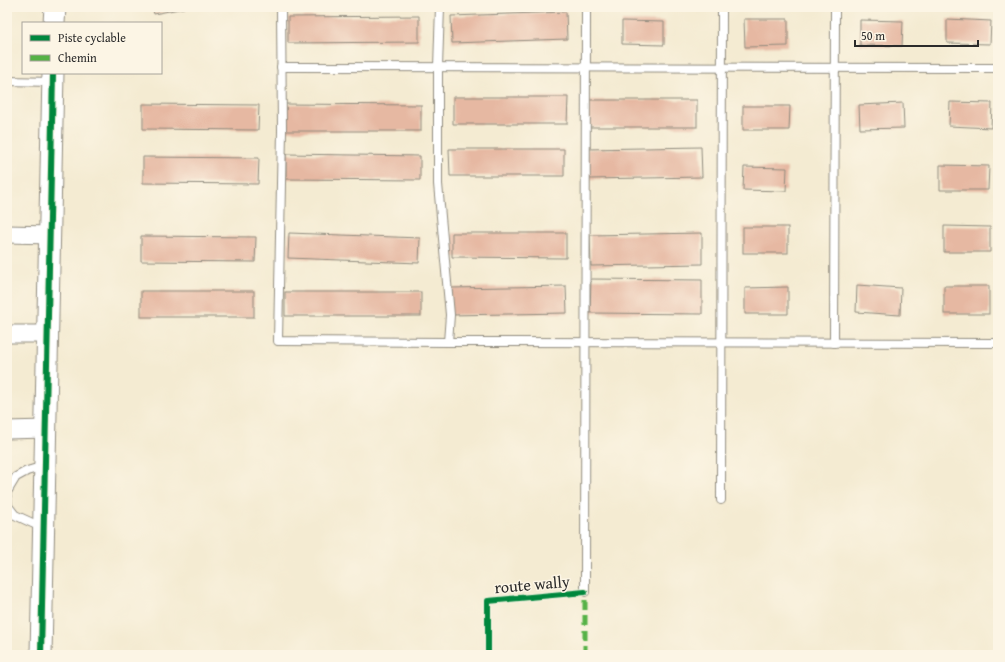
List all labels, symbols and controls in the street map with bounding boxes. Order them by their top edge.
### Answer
legend [22,22,162,74]
scale bar [855,22,978,48]
text: 50 m [861,27,885,44]
text: Piste cyclable [58,29,126,46]
text: Chemin [58,49,97,66]
street label: route wally [493,569,571,599]

